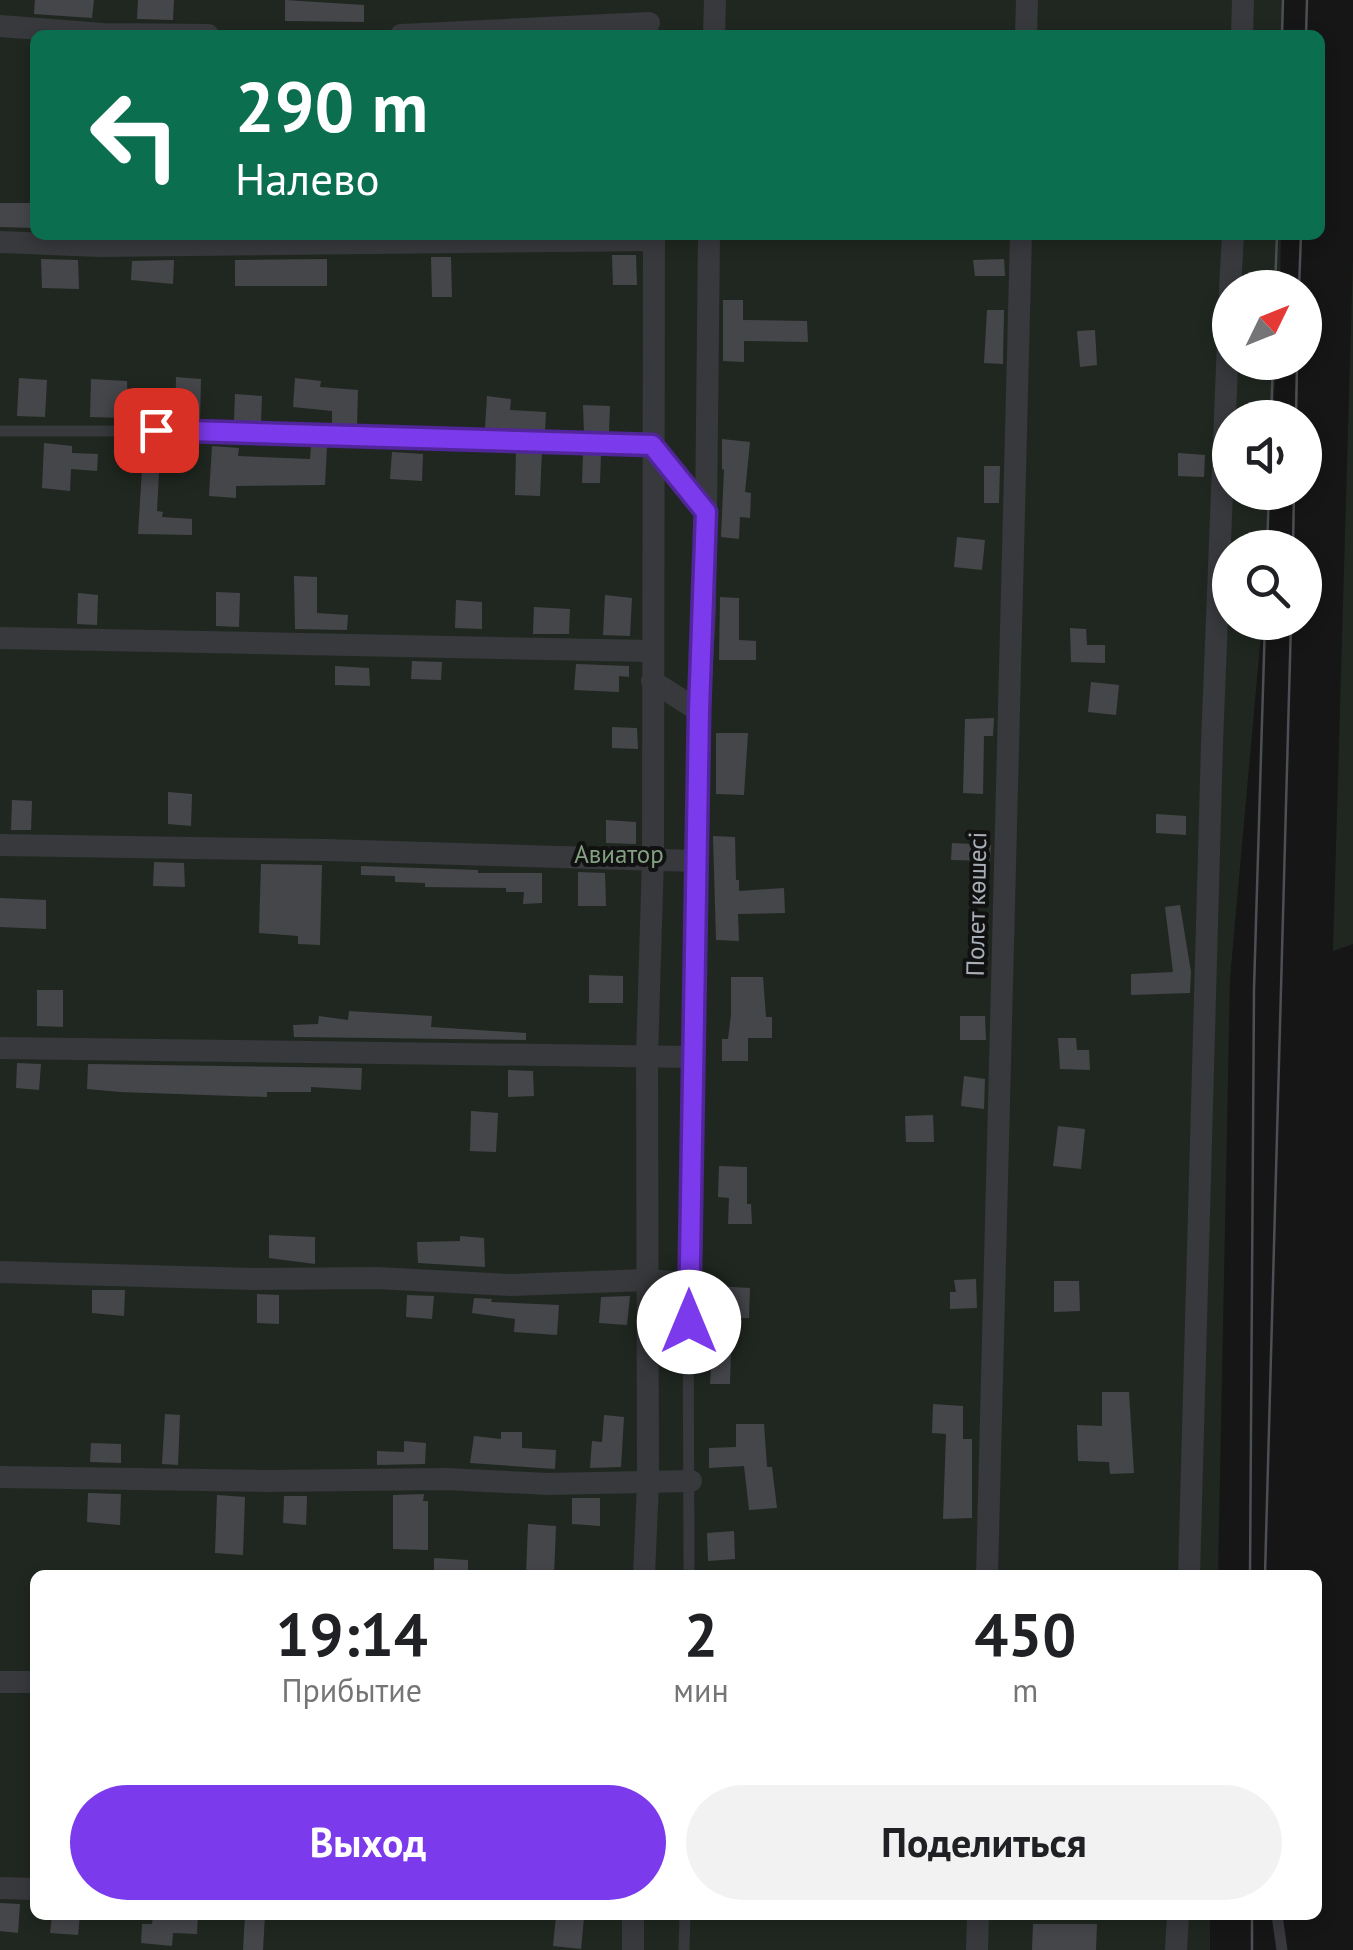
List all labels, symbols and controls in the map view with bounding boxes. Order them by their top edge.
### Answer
text: 290 m [235,61,428,151]
icon: left [70,70,200,200]
text: Налево [235,149,380,207]
north arrow [1212,270,1322,380]
map controls [1212,270,1322,640]
pin [114,388,199,473]
button: sound [1212,400,1322,510]
icon: arrive [129,403,184,458]
button: search [1212,530,1322,640]
street label: Полет көшесі [959,831,993,977]
park label: Авиатор [574,838,664,870]
position arrow [637,1270,741,1374]
text: 19:14 [276,1595,428,1673]
text: 2 [684,1595,718,1673]
text: 450 [974,1595,1076,1673]
text: Прибытие [281,1669,422,1711]
text: мин [673,1669,729,1711]
text: m [1012,1669,1038,1711]
button: Выход [70,1785,666,1900]
button: Поделиться [686,1785,1282,1900]

